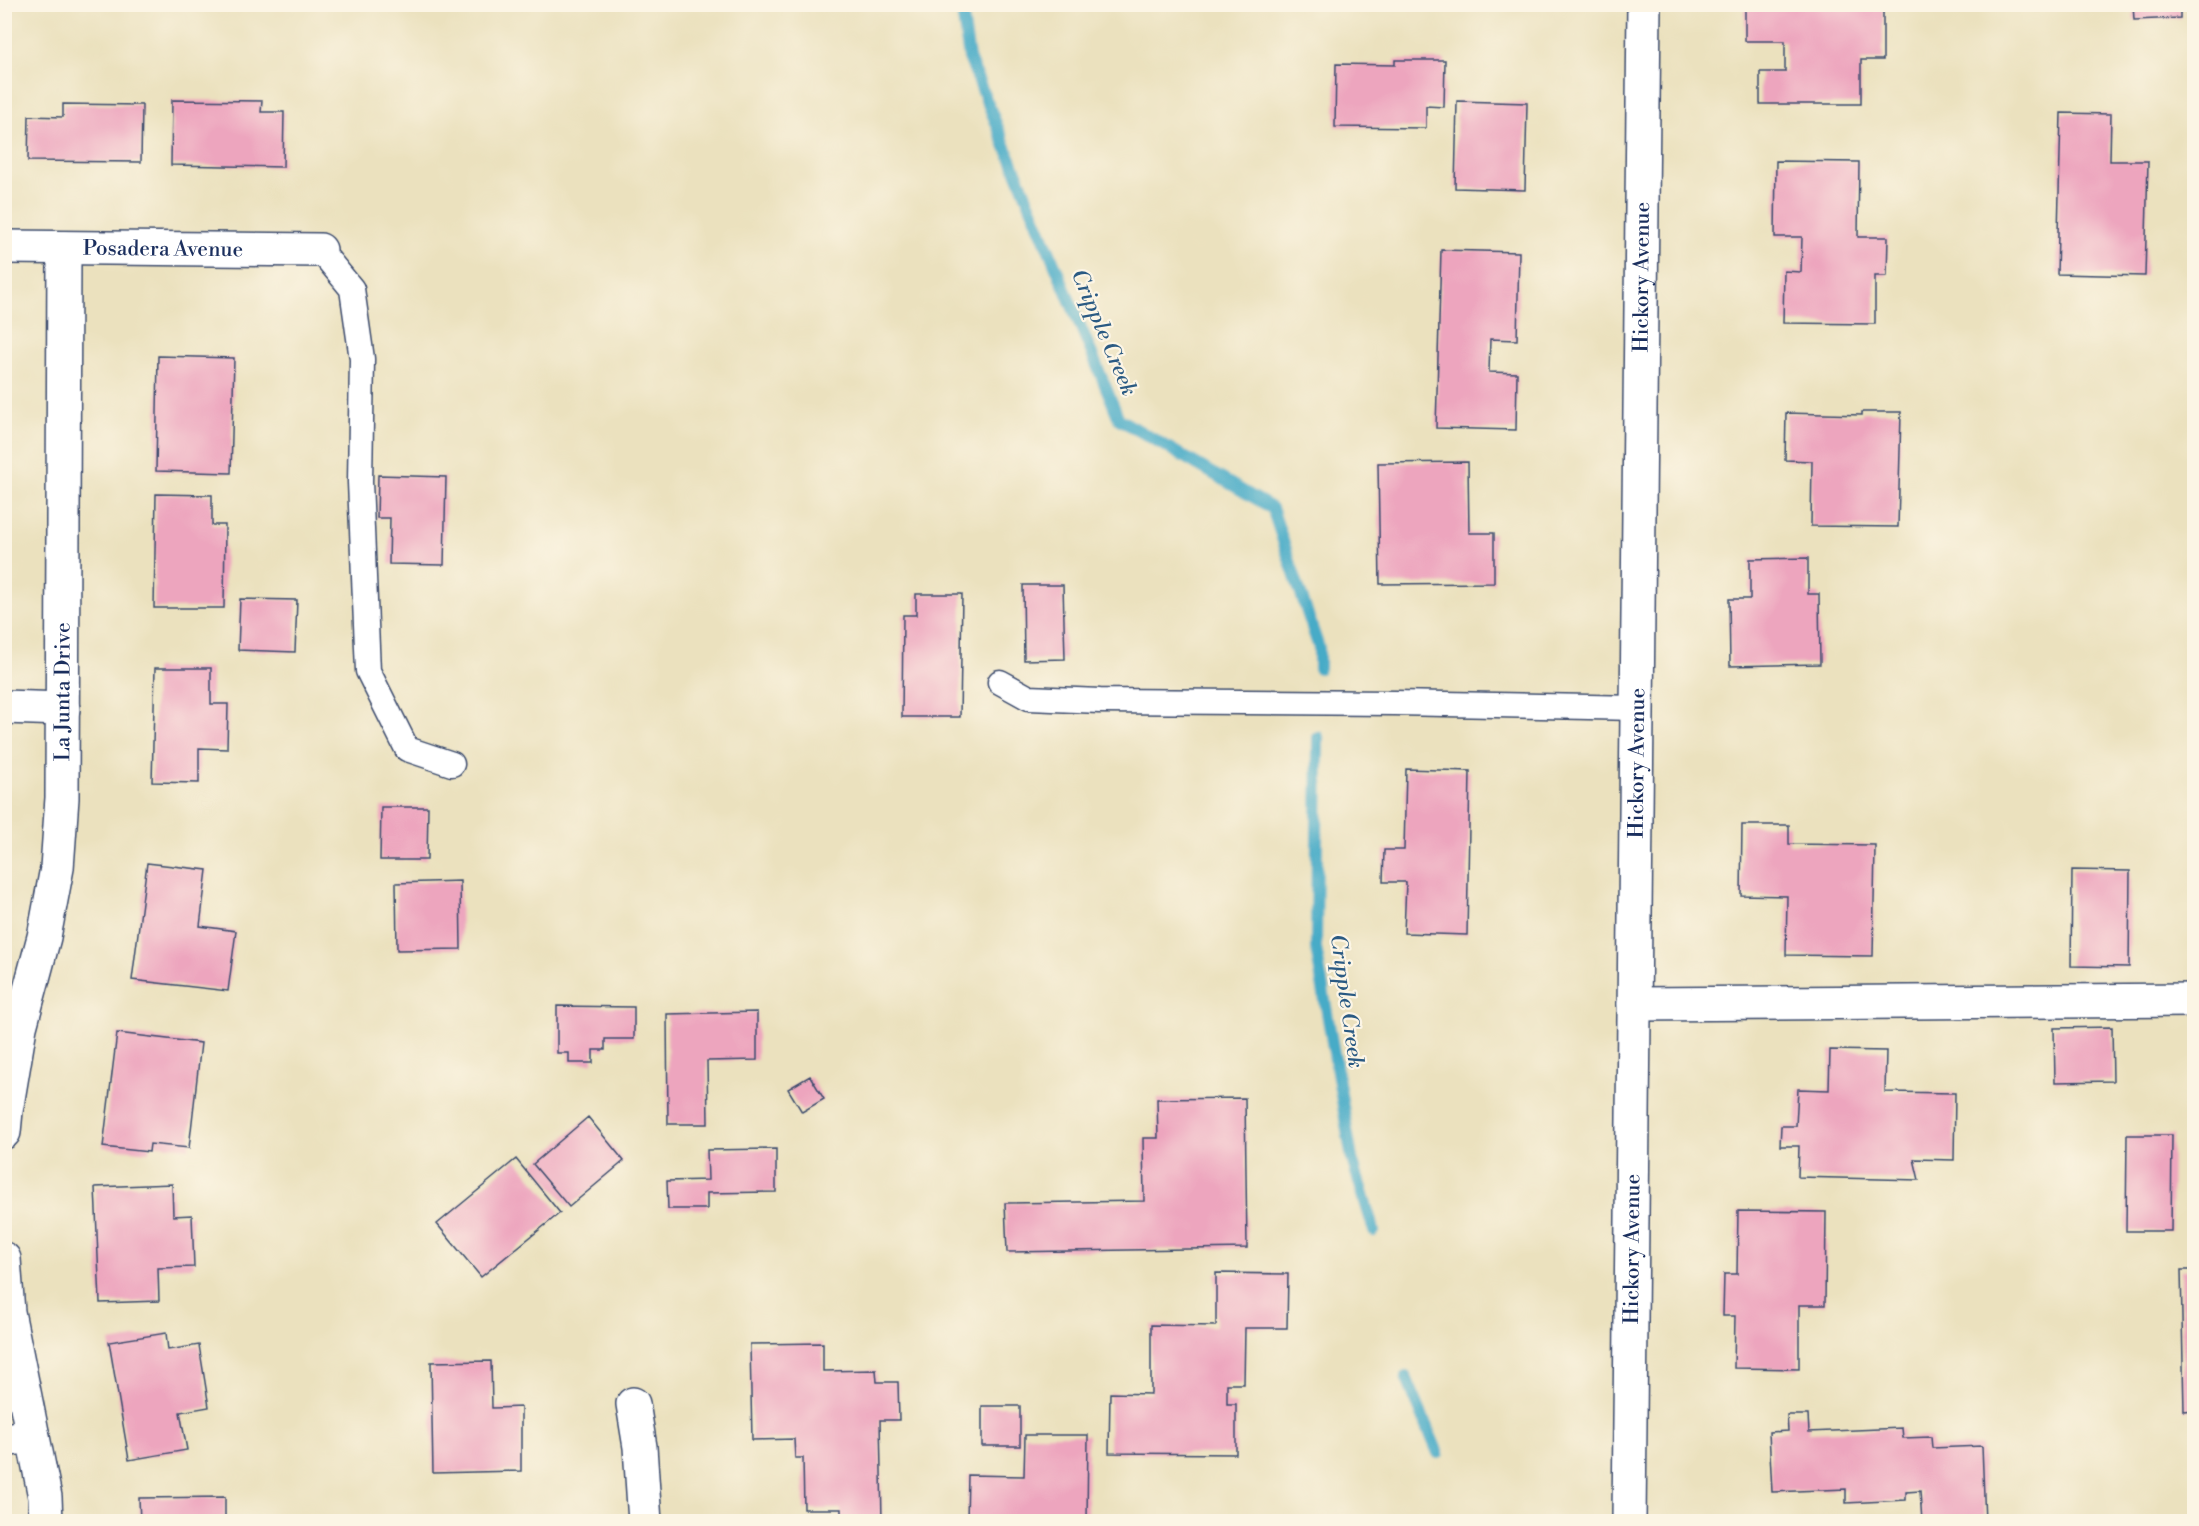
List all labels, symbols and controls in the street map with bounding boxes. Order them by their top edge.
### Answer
street label: Hickory Avenue [1629,202,1656,352]
street label: Posadera Avenue [83,236,243,263]
water label: Cripple Creek [1065,265,1142,400]
street label: La Junta Drive [50,622,77,761]
street label: Hickory Avenue [1624,688,1651,838]
water label: Cripple Creek [1324,932,1369,1070]
street label: Hickory Avenue [1619,1174,1646,1324]

